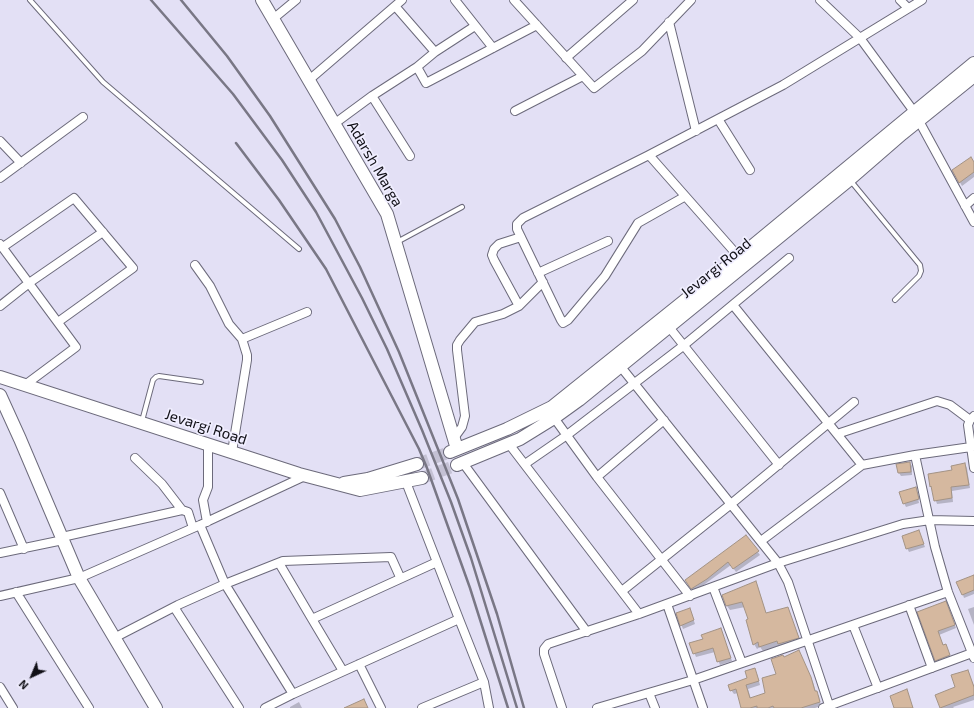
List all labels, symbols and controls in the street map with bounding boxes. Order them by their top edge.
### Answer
street label: Adarsh Marga [343,118,407,210]
street label: Jevargi Road [677,234,755,302]
street label: Jevargi Road [163,405,249,449]
north arrow [12,656,52,696]
text: N [16,678,31,692]

